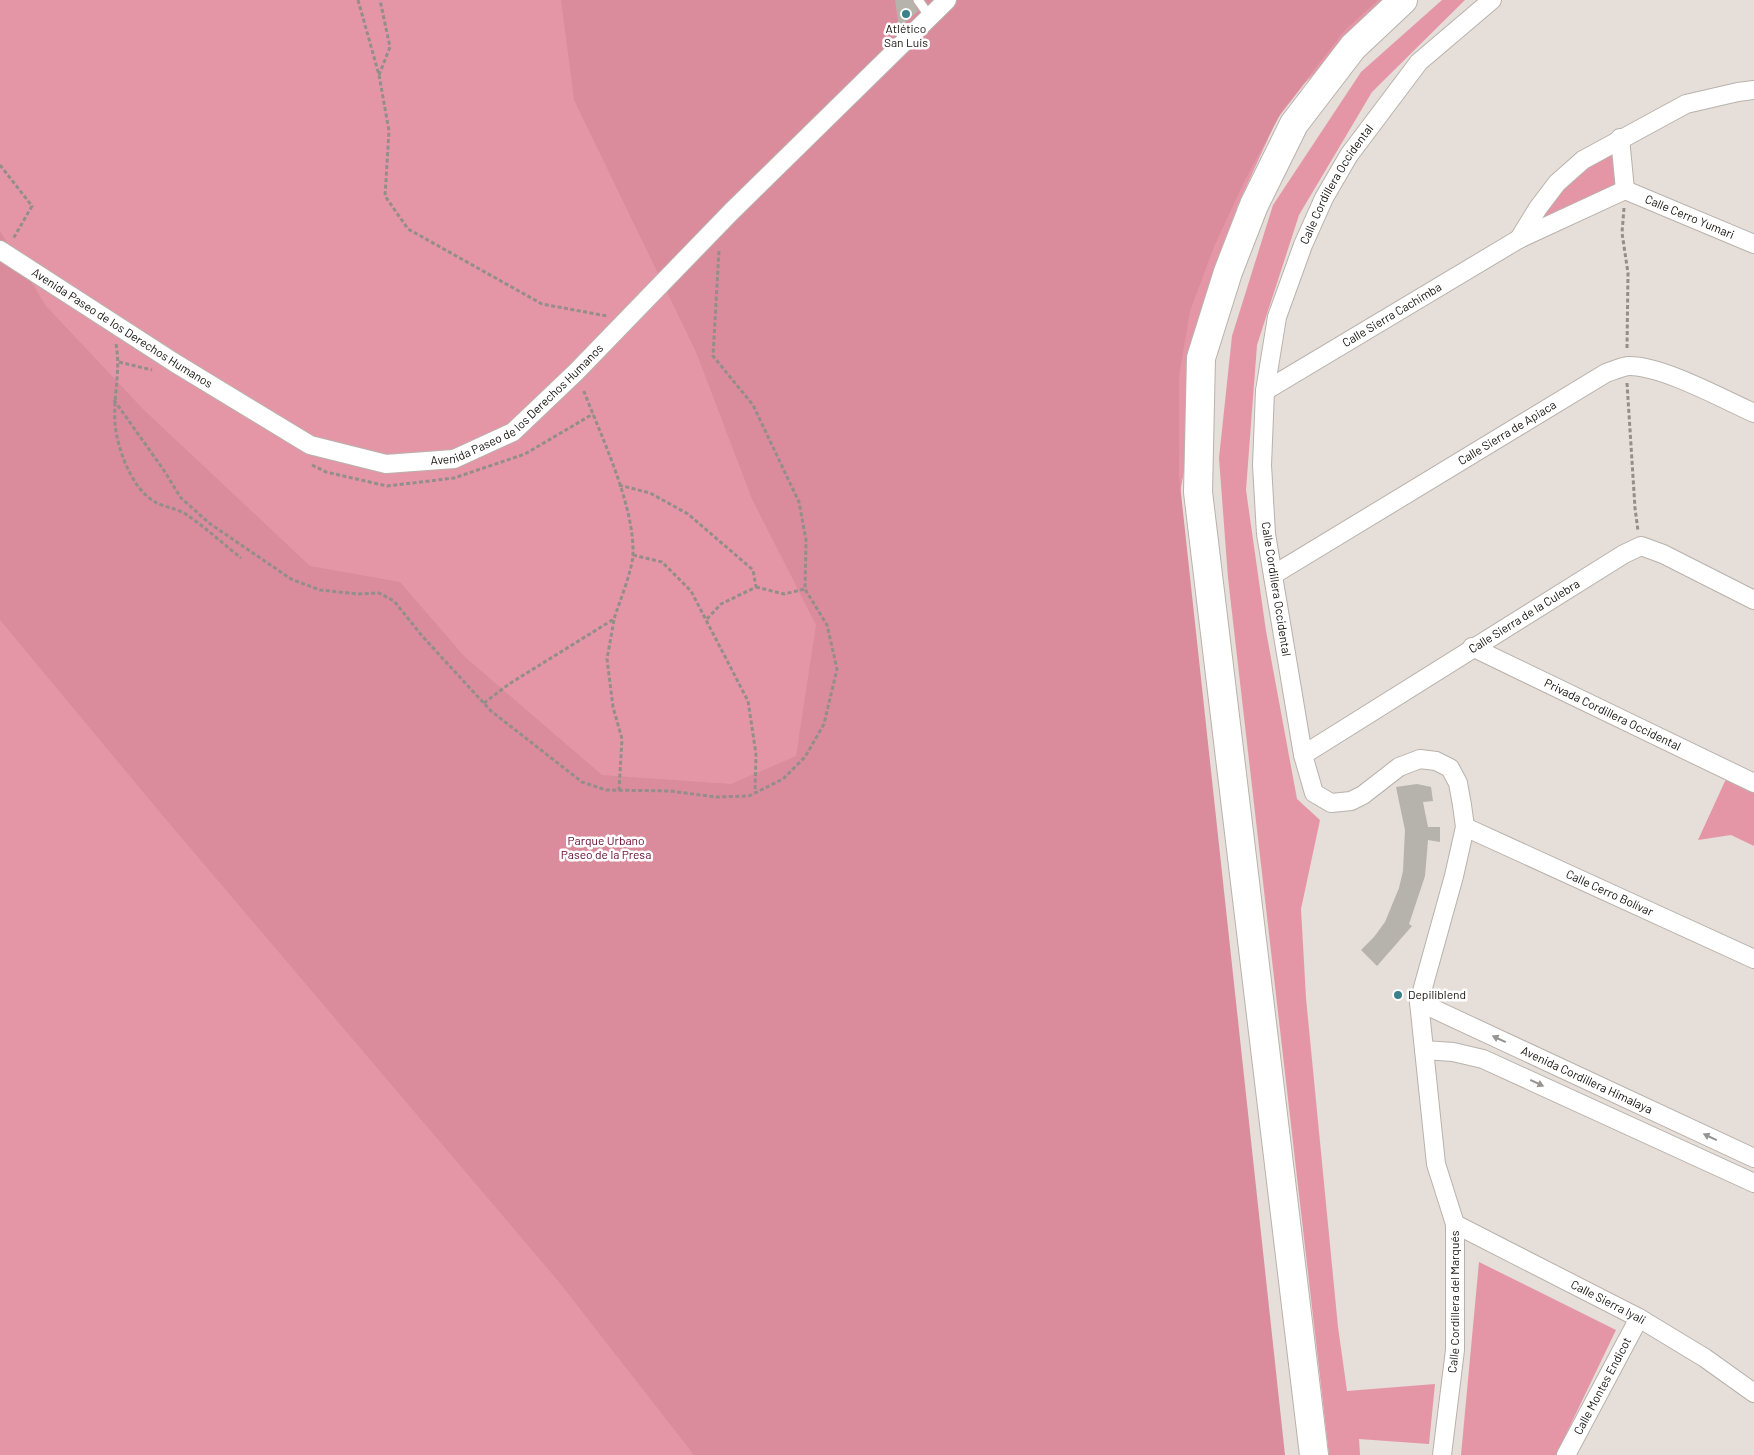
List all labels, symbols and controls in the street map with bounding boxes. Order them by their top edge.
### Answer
marker: Atlético San Luis [900,8,912,20]
place label: Atlético San Luis [884,21,928,49]
street label: Calle Cordillera Occidental [1296,121,1376,246]
street label: Calle Cerro Yumari [1643,191,1737,241]
street label: Avenida Paseo de los Derechos Humanos [30,265,216,390]
street label: Calle Sierra Cachimba [1339,279,1444,349]
street label: Avenida Paseo de los Derechos Humanos [430,340,606,467]
street label: Calle Sierra de Apiaca [1455,397,1558,467]
street label: Calle Cordillera Occidental [1259,521,1295,657]
street label: Calle Sierra de la Culebra [1466,576,1582,656]
street label: Privada Cordillera Occidental [1542,675,1683,753]
park label: Parque Urbano Paseo de la Presa [561,833,651,861]
street label: Calle Cerro Bolívar [1564,866,1656,918]
place label: Depiliblend [1408,987,1466,1001]
marker: Depiliblend [1392,989,1404,1001]
one-way arrow [1492,1035,1506,1043]
street label: Avenida Cordillera Himalaya [1519,1043,1655,1116]
one-way arrow [1530,1079,1544,1087]
one-way arrow [1703,1133,1717,1141]
street label: Calle Cordillera del Marqués [1444,1230,1461,1374]
street label: Calle Sierra Iyali [1569,1276,1649,1326]
street label: Calle Montes Endicot [1570,1335,1633,1437]

